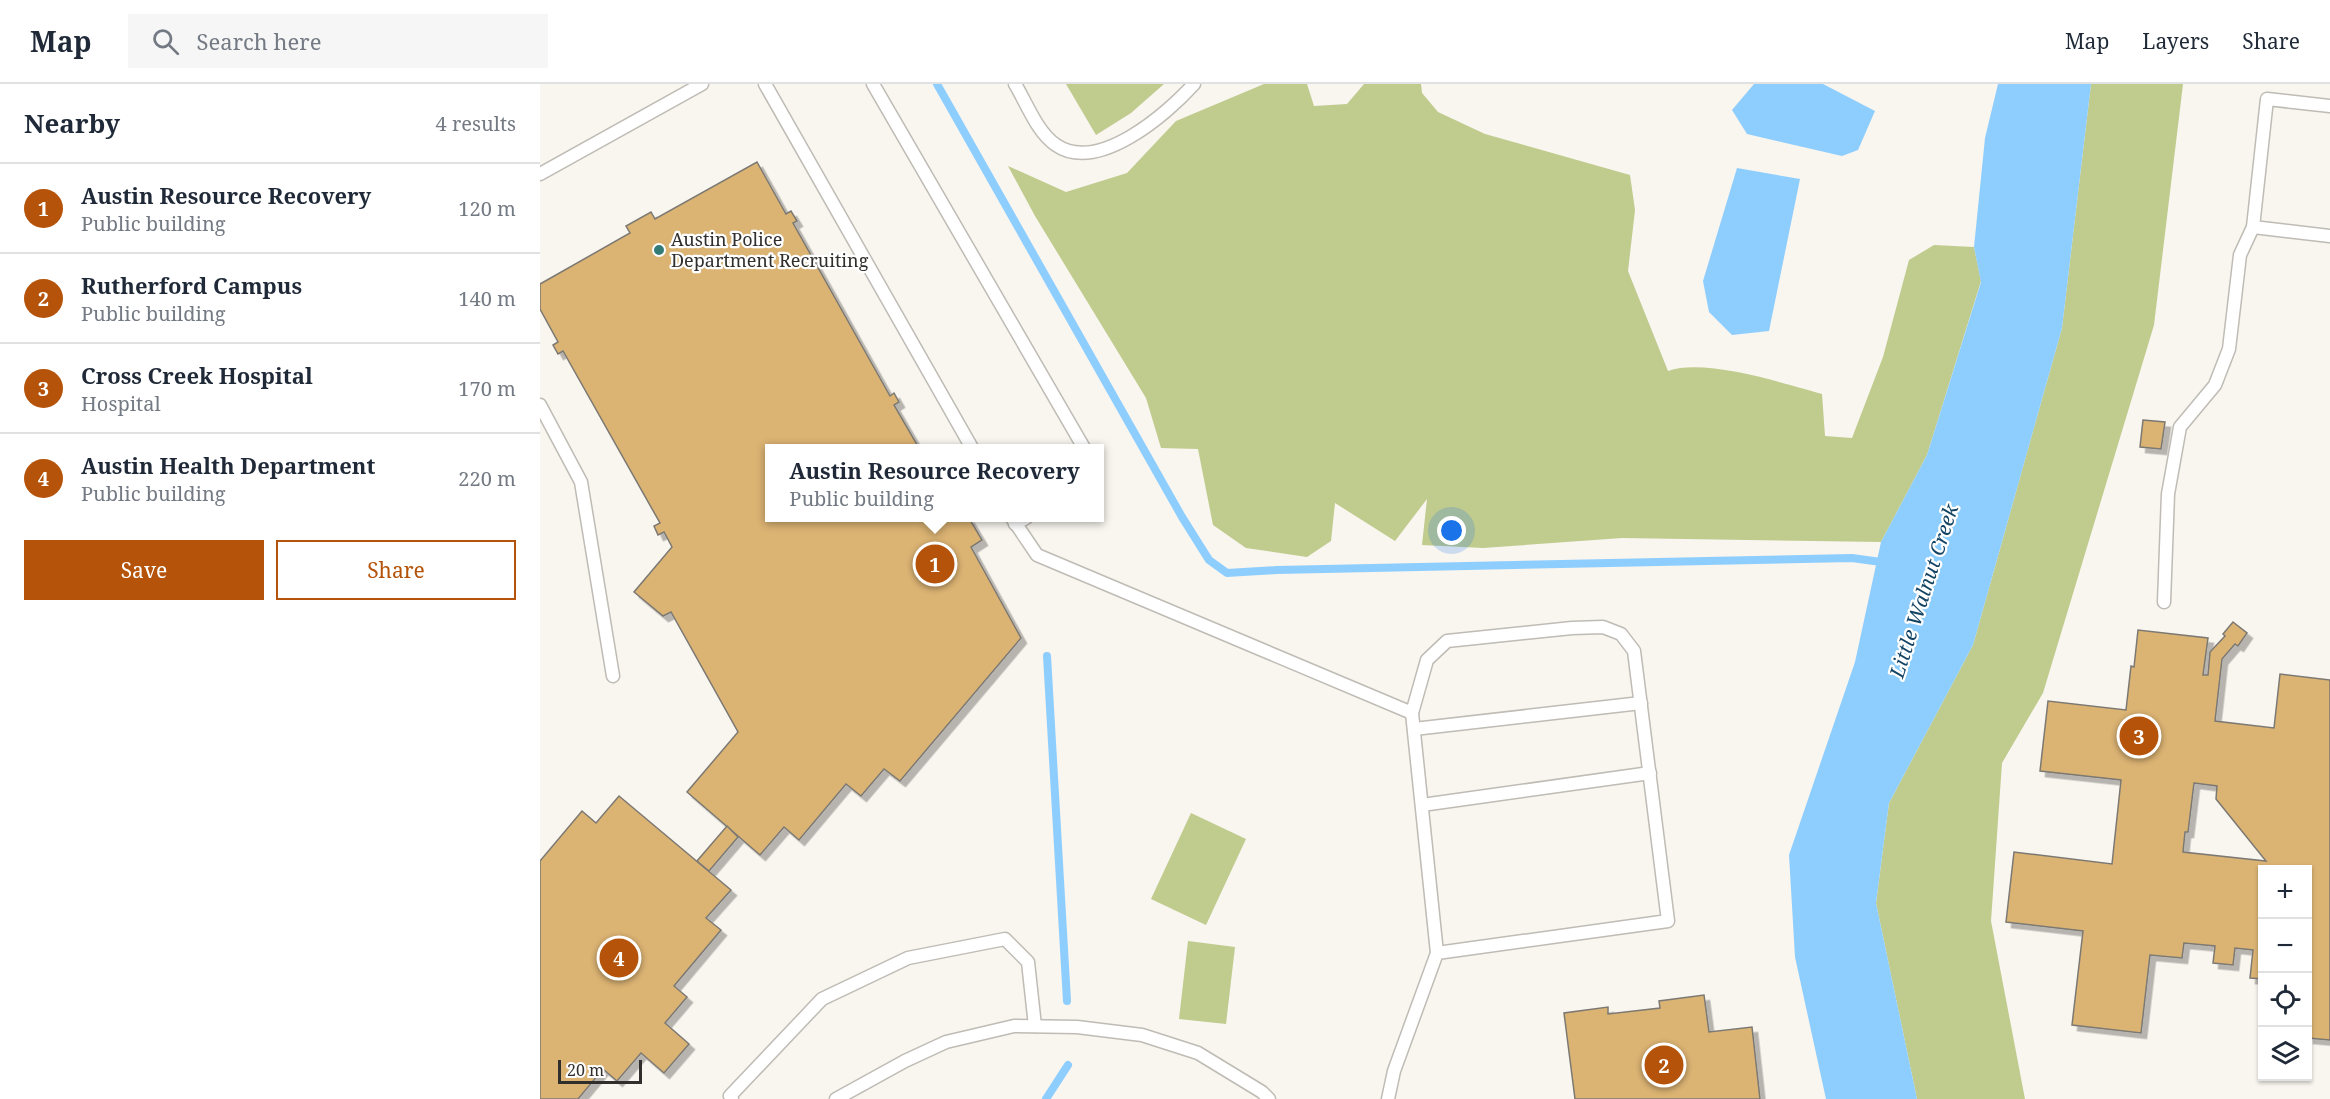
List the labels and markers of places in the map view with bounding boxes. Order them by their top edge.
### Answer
place label: Austin Police Department Recruiting [671,227,869,272]
marker: Austin Police Department Recruiting [652,243,666,257]
pin: 1 [916,542,954,586]
pin: 3 [2120,714,2158,758]
pin: 4 [600,936,638,980]
pin: 2 [1644,1042,1684,1088]

